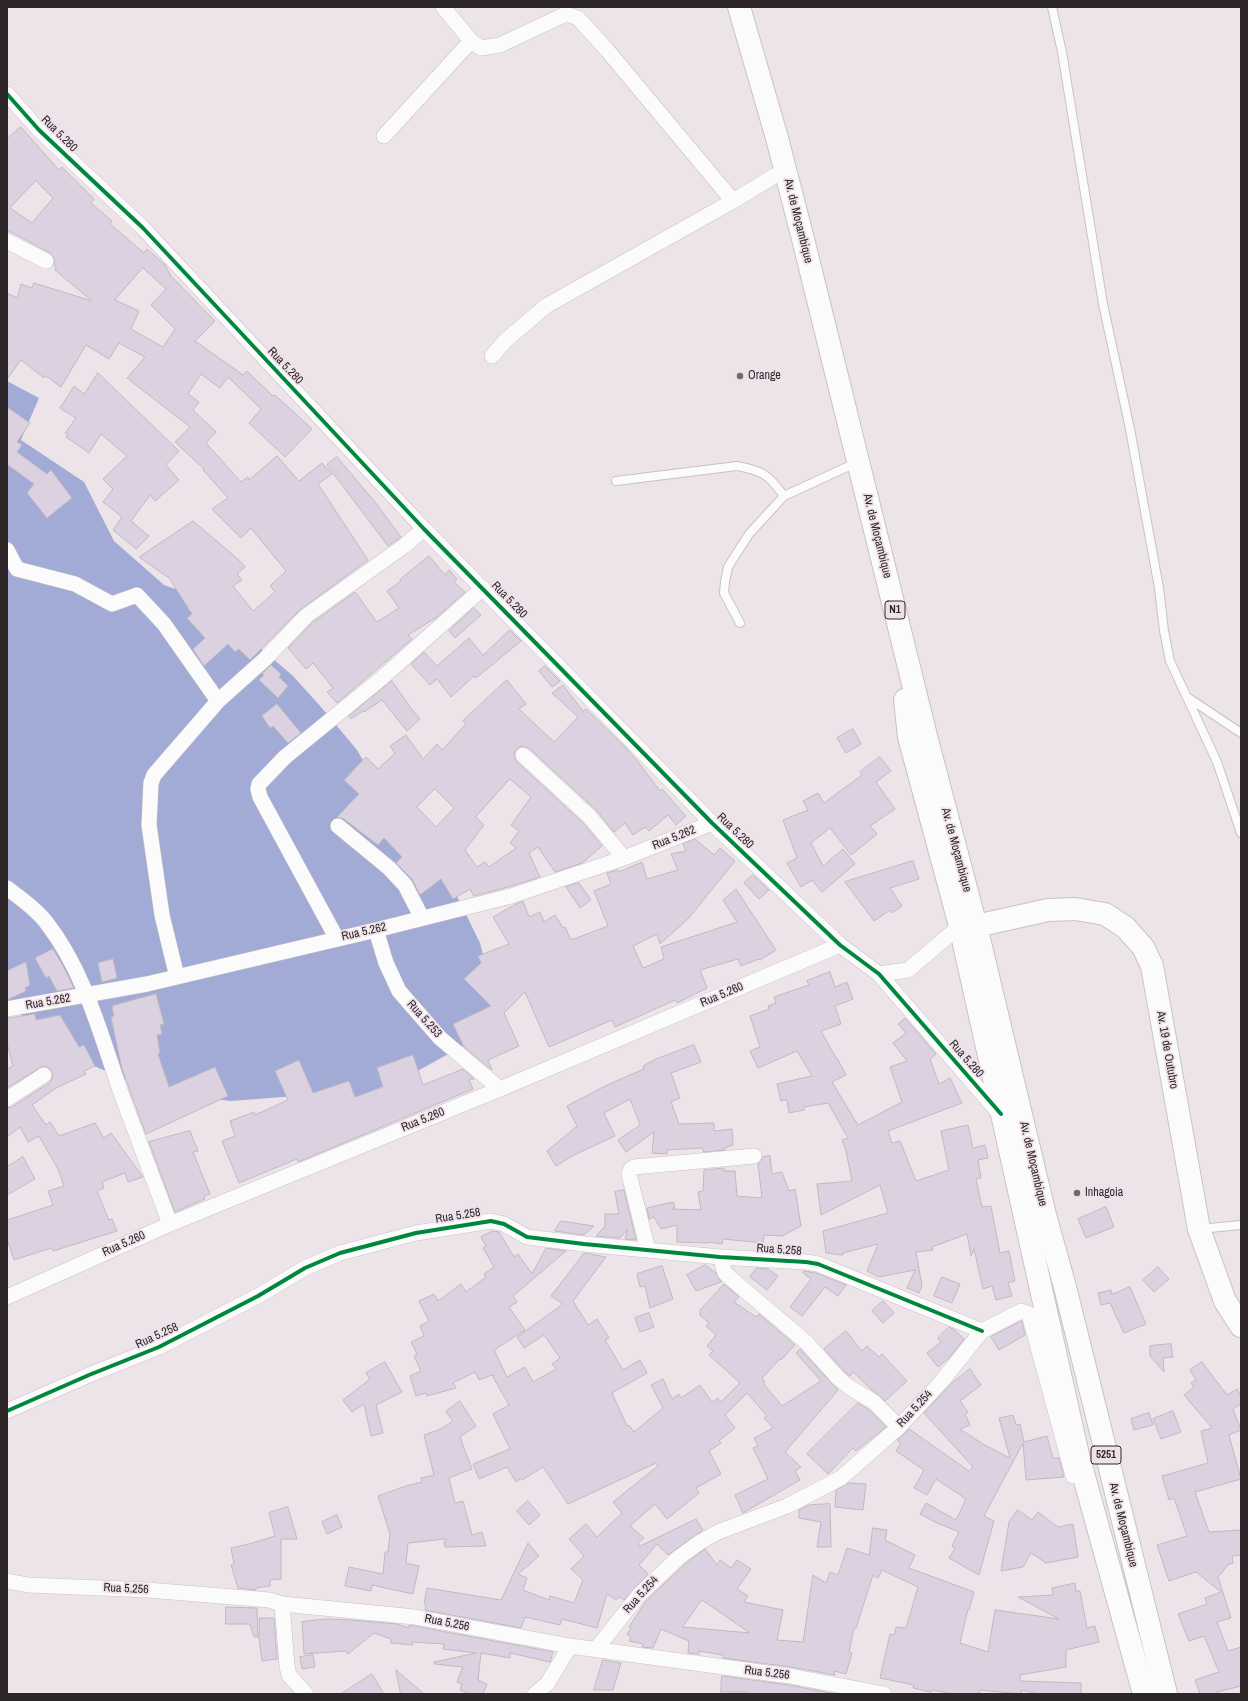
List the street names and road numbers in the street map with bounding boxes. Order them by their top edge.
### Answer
street label: Rua 5.280 [38,113,80,155]
street label: Av. de Moçambique [781,177,815,265]
street label: Rua 5.280 [264,344,306,388]
street label: Av. de Moçambique [860,492,894,580]
street label: Rua 5.280 [488,579,530,621]
road number: N1 [885,601,905,619]
street label: Av. de Moçambique [938,806,974,894]
street label: Rua 5.280 [714,810,756,852]
street label: Rua 5.262 [650,823,698,853]
street label: Rua 5.262 [340,920,388,944]
street label: Rua 5.260 [698,980,746,1010]
street label: Rua 5.262 [24,991,72,1013]
street label: Rua 5.253 [403,997,445,1041]
street label: Av. 19 de Outubro [1153,1010,1181,1090]
street label: Rua 5.280 [946,1037,986,1081]
street label: Rua 5.260 [399,1105,447,1135]
street label: Av. de Moçambique [1016,1120,1050,1208]
street label: Rua 5.258 [434,1205,482,1227]
street label: Rua 5.260 [100,1228,148,1260]
street label: Rua 5.258 [756,1241,802,1259]
street label: Rua 5.258 [133,1320,181,1352]
street label: Rua 5.254 [894,1387,936,1431]
road number: 5251 [1091,1446,1121,1464]
street label: Av. de Moçambique [1106,1481,1140,1569]
street label: Rua 5.254 [620,1573,662,1617]
street label: Rua 5.256 [103,1581,149,1597]
street label: Rua 5.256 [423,1612,471,1634]
street label: Rua 5.256 [744,1663,790,1683]

